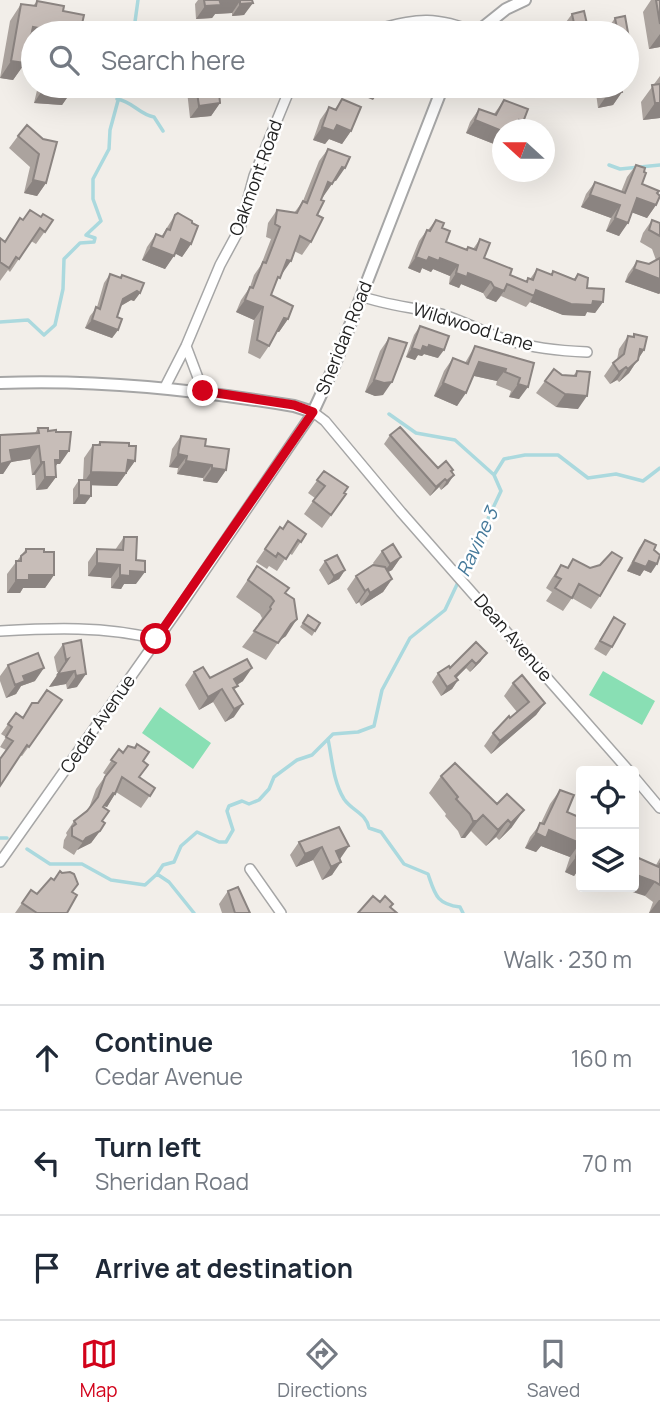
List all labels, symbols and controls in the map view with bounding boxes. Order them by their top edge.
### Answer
search box [21,21,639,98]
icon: search [45,41,83,79]
text: Search here [101,42,246,78]
street label: Oakmont Road [223,116,287,239]
north arrow [492,119,555,182]
street label: Sheridan Road [309,277,377,398]
street label: Wildwood Lane [410,296,537,356]
route end [187,375,218,406]
water label: Ravine 3 [450,501,505,581]
street label: Dean Avenue [469,589,558,686]
route start [140,623,171,654]
street label: Cedar Avenue [54,669,140,778]
map controls [576,766,639,892]
button: locate [576,766,639,829]
button: layers [576,829,639,892]
text: 3 min [28,938,106,979]
text: Walk · 230 m [504,943,632,975]
text: Continue [95,1024,213,1060]
icon: ahead [28,1039,66,1077]
text: 160 m [571,1042,632,1074]
text: Cedar Avenue [95,1060,243,1092]
text: Turn left [95,1129,202,1165]
icon: left [28,1144,66,1182]
text: 70 m [582,1147,632,1179]
text: Sheridan Road [95,1165,249,1197]
icon: arrive [28,1249,66,1287]
text: Arrive at destination [95,1250,353,1286]
tab: Map [80,1335,118,1403]
tab: Directions [277,1335,367,1403]
tab: Saved [527,1335,580,1403]

